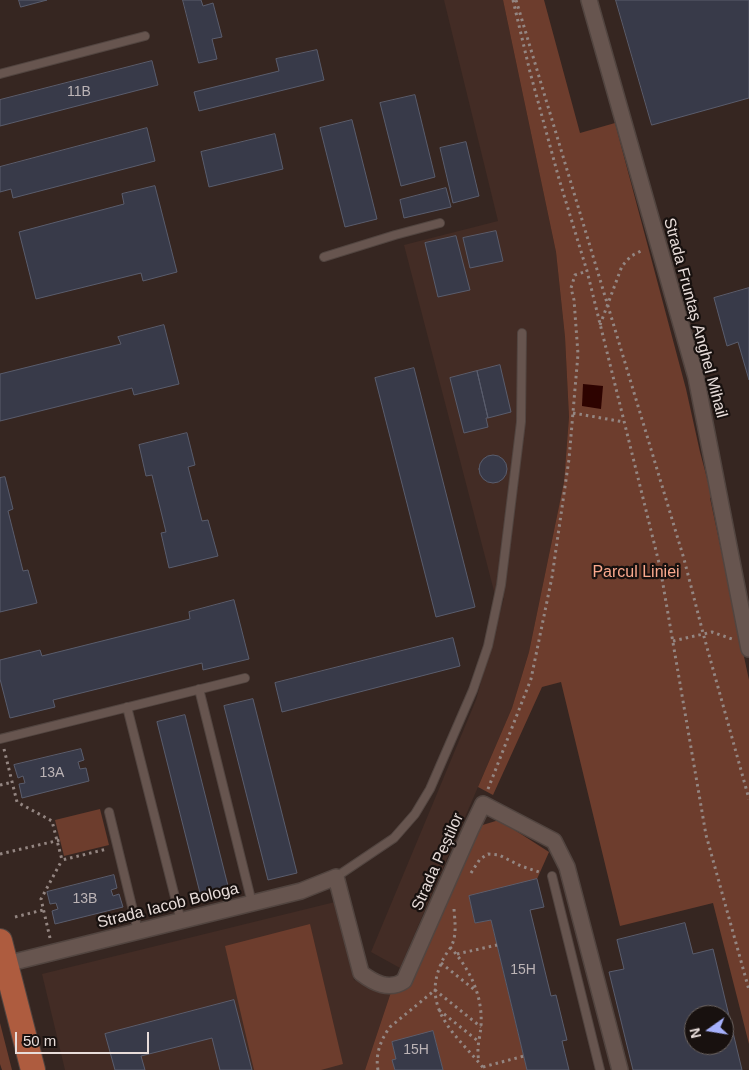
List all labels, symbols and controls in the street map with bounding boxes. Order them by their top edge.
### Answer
house number: 11B [67,84,91,100]
street label: Strada Fruntaș Anghel Mihail [659,216,731,420]
park label: Parcul Liniei [592,563,680,583]
house number: 13A [40,765,64,781]
street label: Strada Peștilor [408,810,468,914]
street label: Strada Iacob Bologa [95,879,241,933]
house number: 13B [73,891,97,907]
house number: 15H [510,962,536,978]
north arrow [684,1005,734,1055]
scale bar [18,1022,151,1054]
text: N [686,1026,704,1040]
text: 50 m [23,1032,56,1049]
house number: 15H [403,1042,429,1058]

